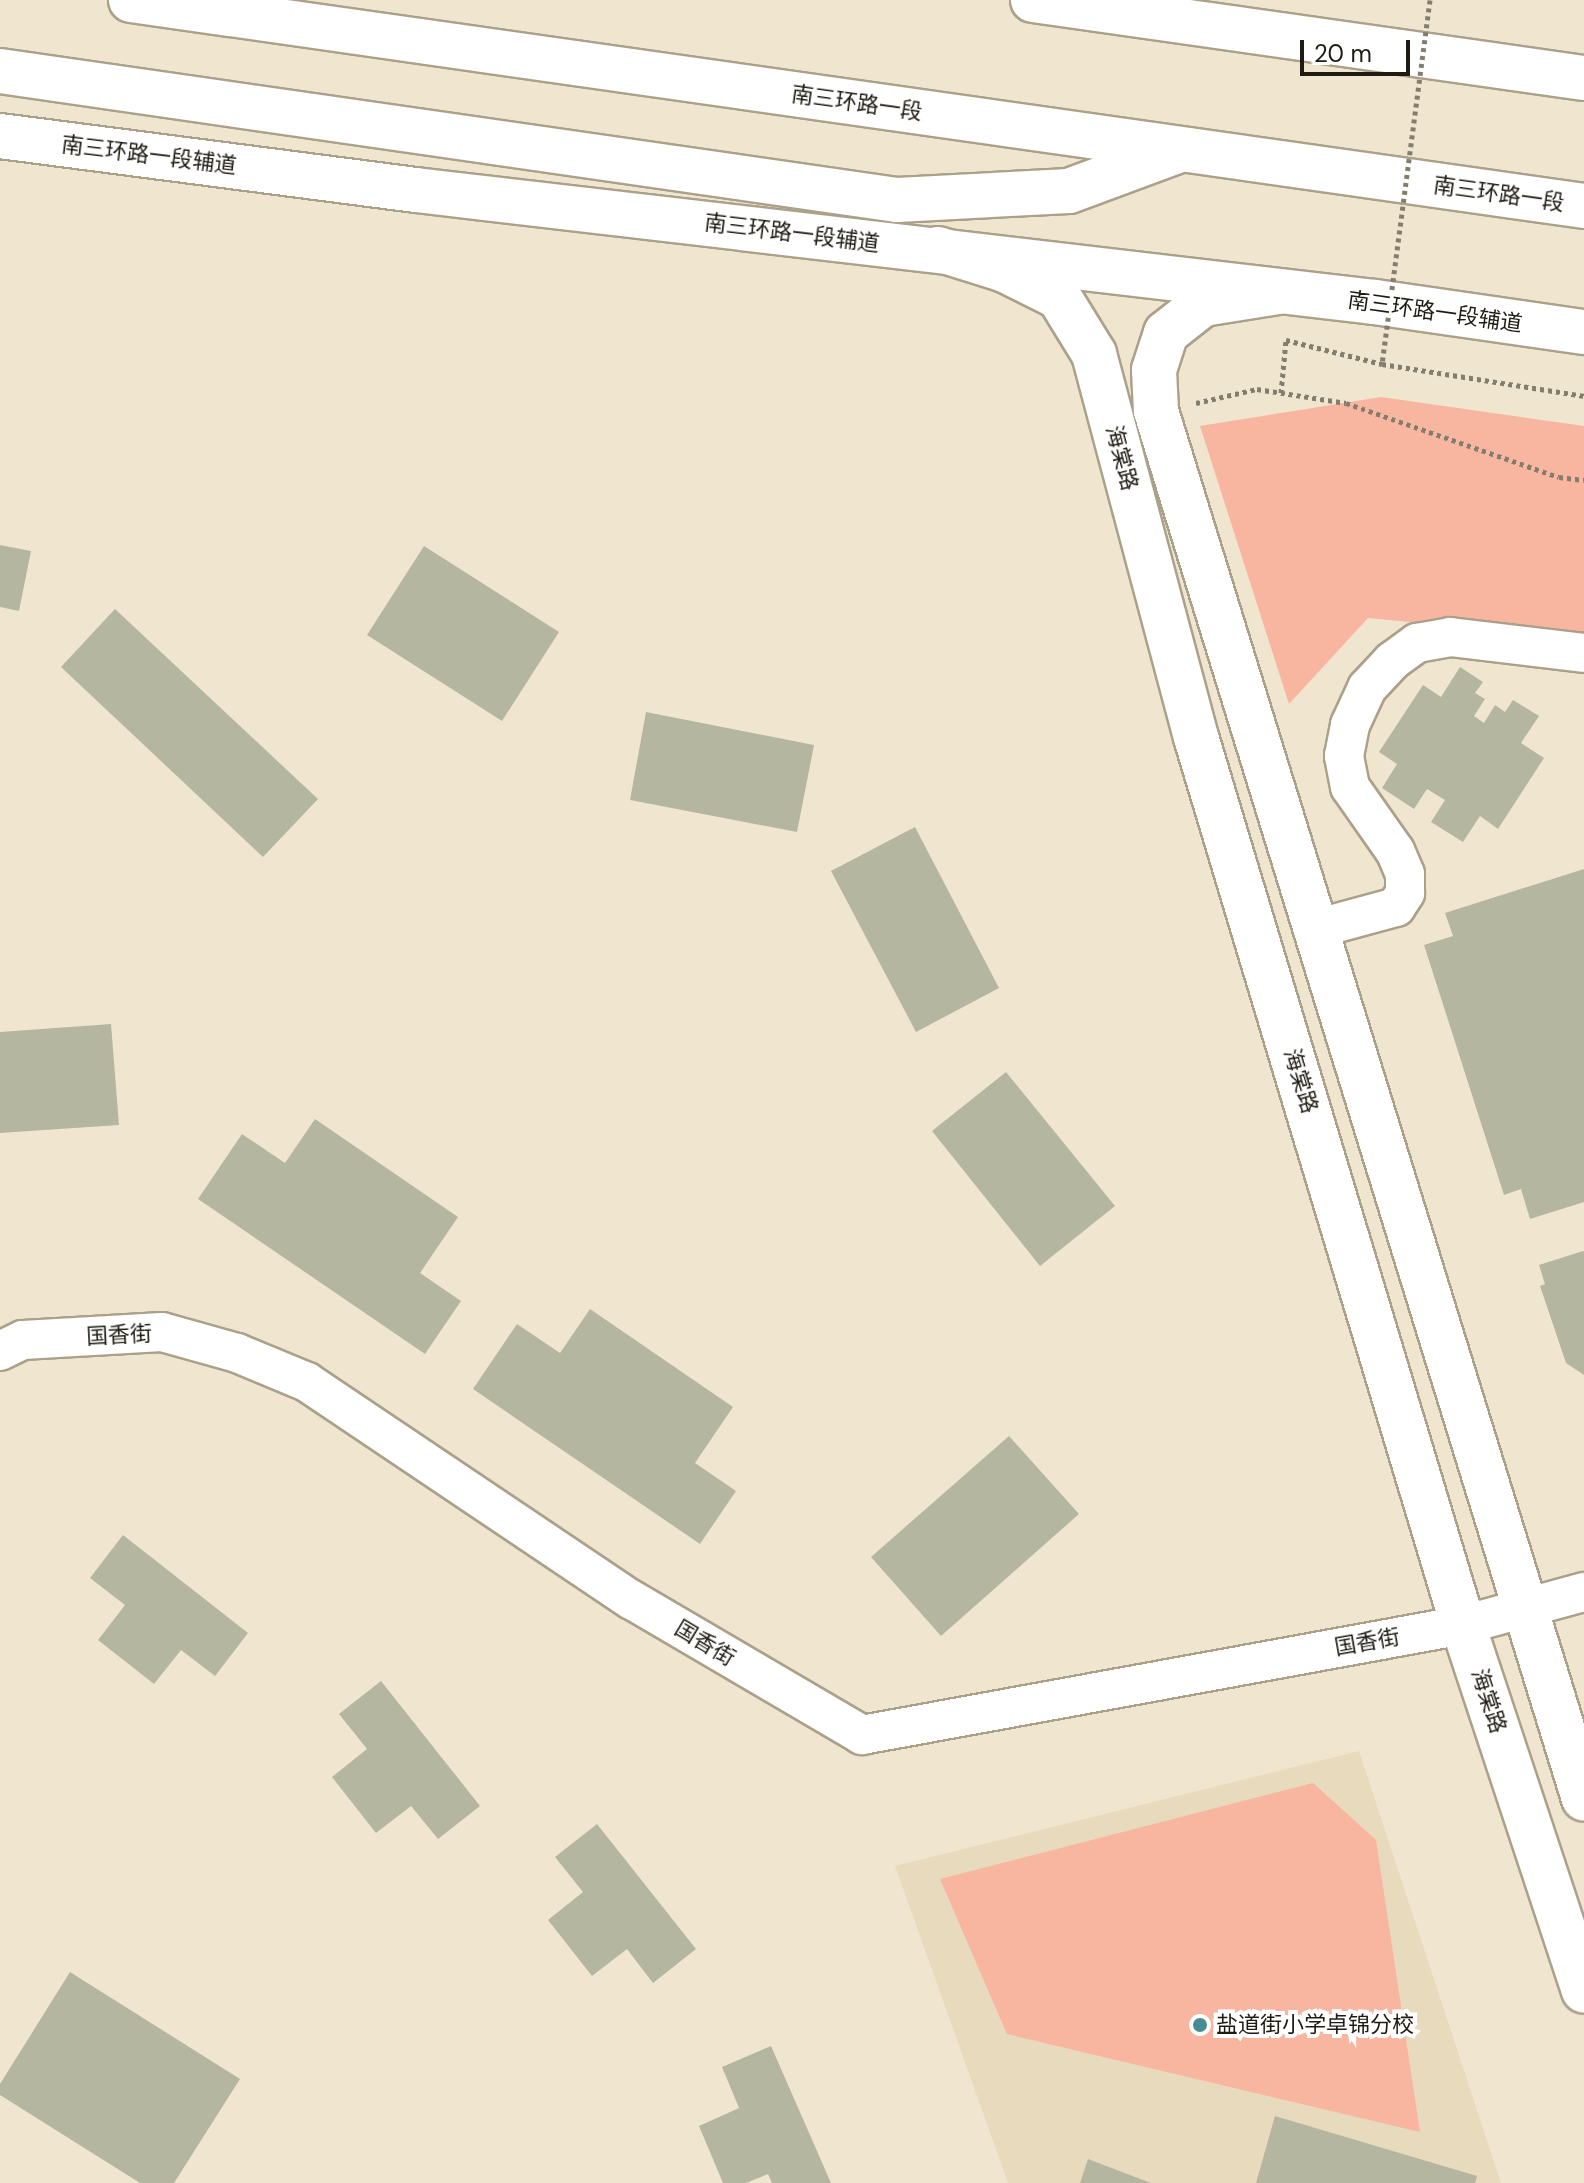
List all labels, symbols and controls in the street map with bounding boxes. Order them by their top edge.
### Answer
scale bar [1304,24,1414,74]
text: 20 m [1314,38,1372,69]
street label: 南三环路一段 [790,81,924,125]
street label: 南三环路一段辅道 [60,131,238,179]
street label: 南三环路一段 [1432,172,1566,216]
street label: 南三环路一段辅道 [703,209,881,257]
street label: 南三环路一段辅道 [1346,287,1524,337]
street label: 海棠路 [1101,423,1143,493]
street label: 海棠路 [1279,1046,1323,1116]
street label: 国香街 [85,1320,153,1350]
street label: 国香街 [670,1615,740,1671]
street label: 国香街 [1332,1623,1402,1661]
street label: 海棠路 [1466,1666,1512,1736]
place label: 盐道街小学卓锦分校 [1216,2012,1414,2038]
marker: 盐道街小学卓锦分校 [1191,2016,1209,2034]

